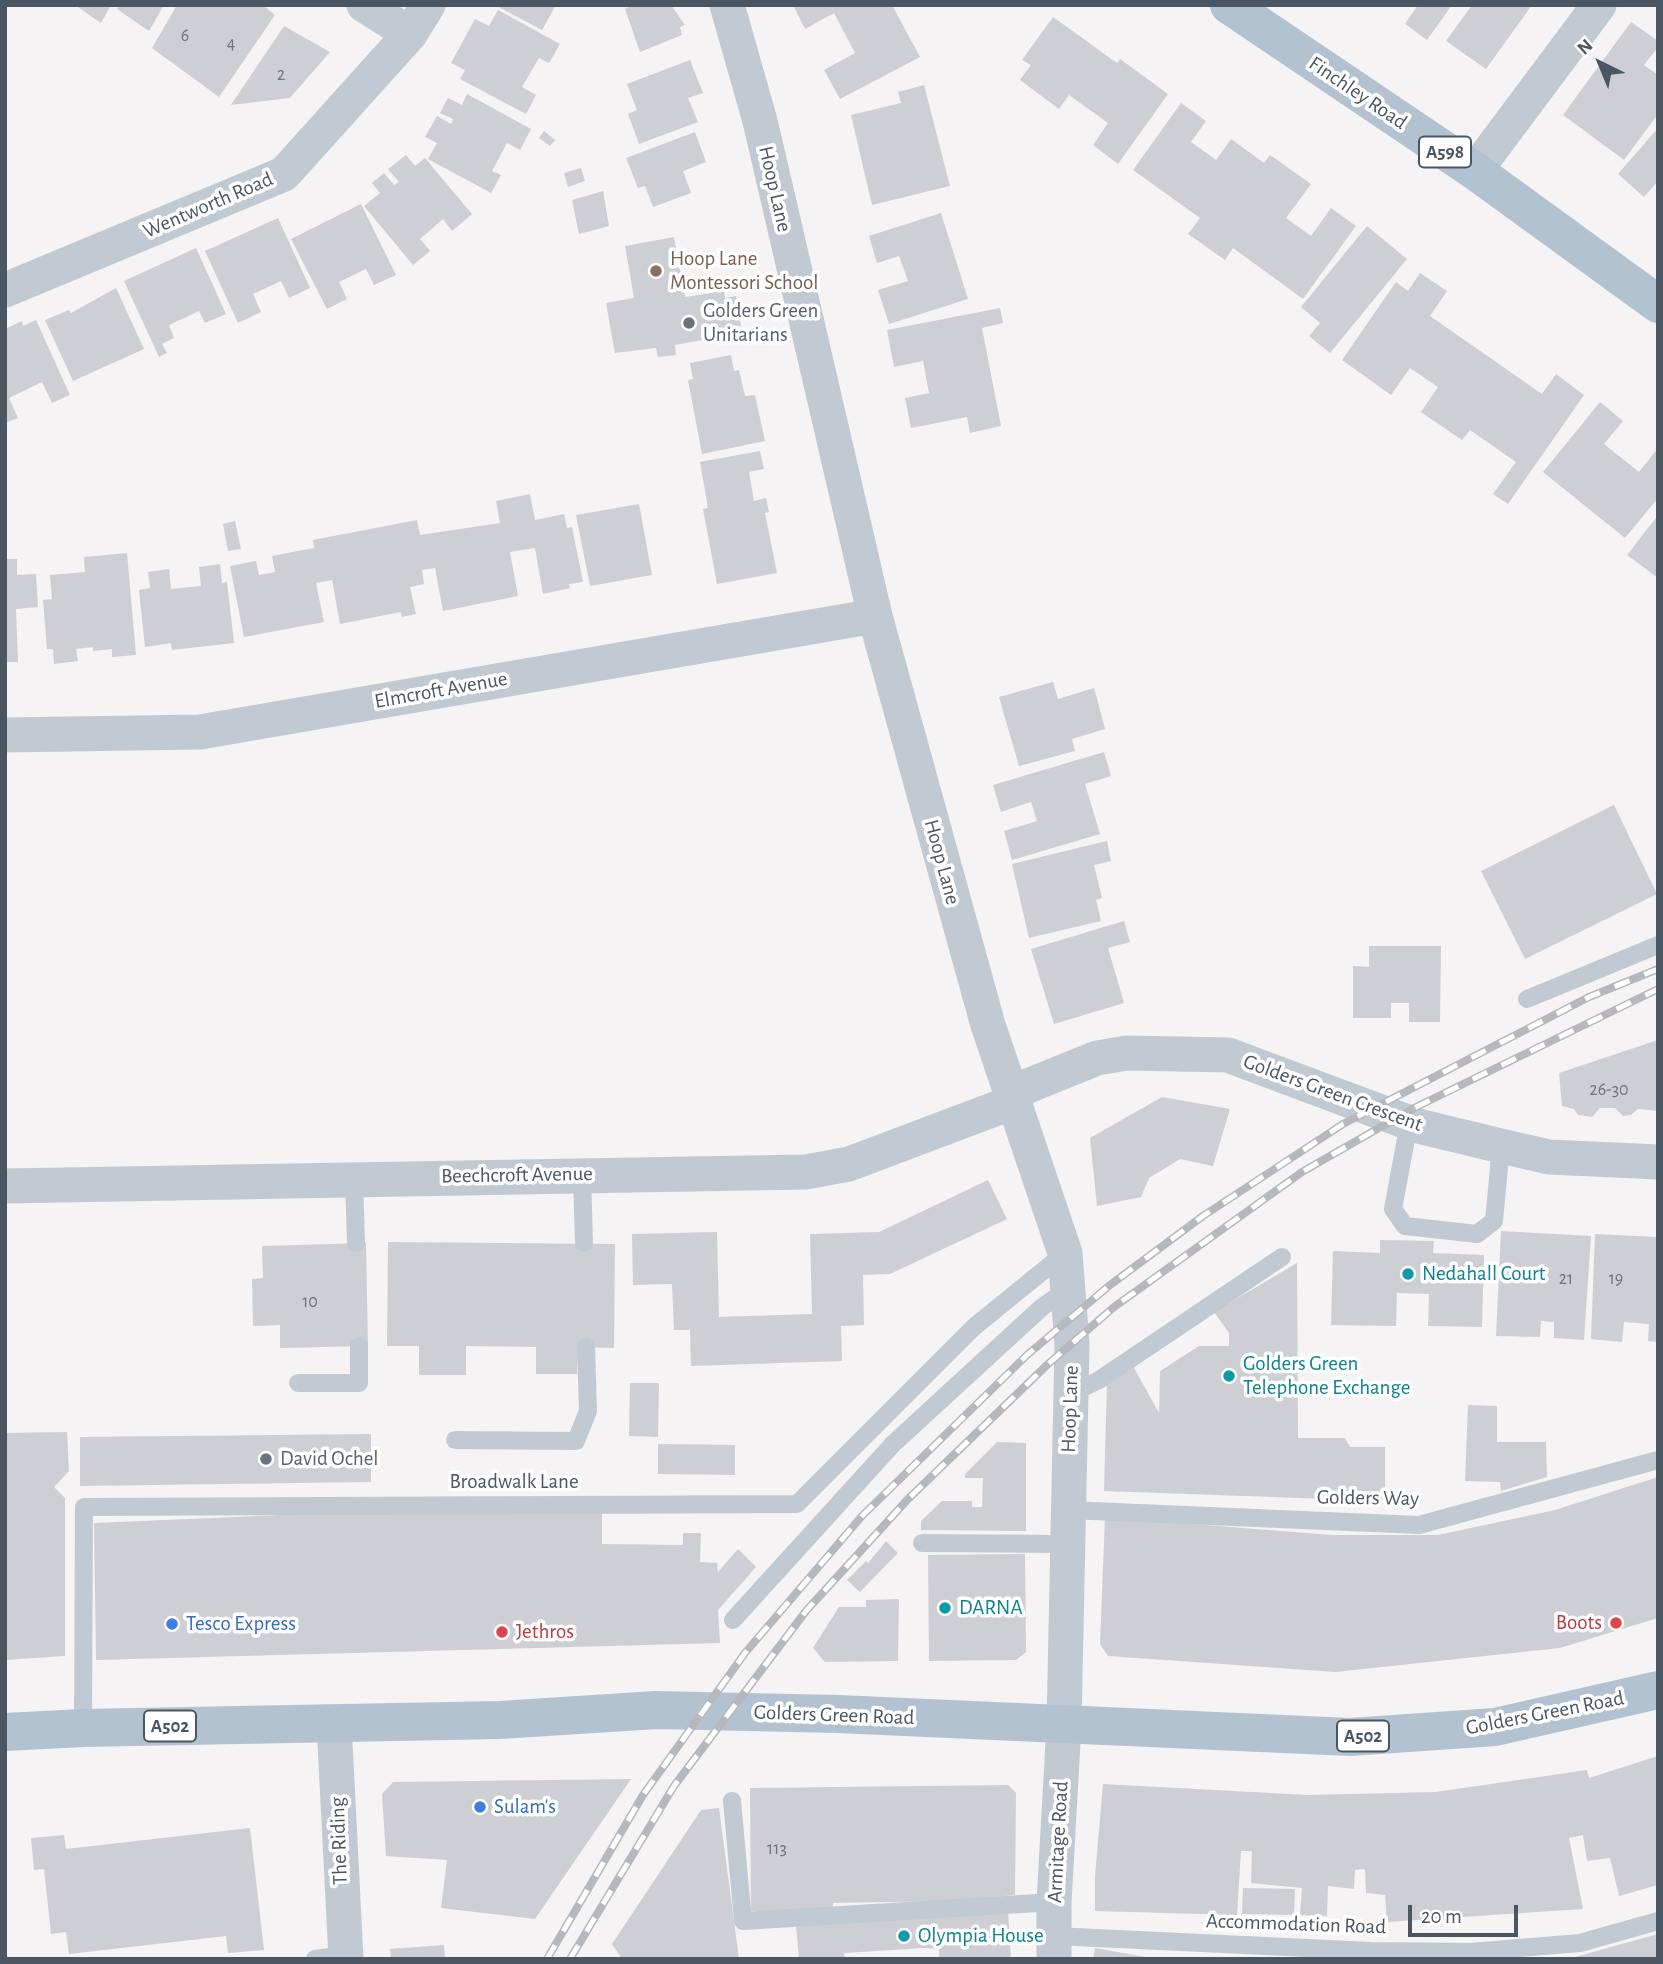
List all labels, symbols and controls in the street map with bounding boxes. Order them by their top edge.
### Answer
house number: 6 [181,25,189,47]
north arrow [1565,28,1635,98]
house number: 4 [227,33,235,55]
text: N [1574,36,1597,59]
street label: Finchley Road [1304,51,1412,135]
house number: 2 [277,64,285,86]
road number: A598 [1419,136,1471,168]
street label: Hoop Lane [753,144,797,234]
street label: Wentworth Road [139,166,277,244]
place label: Hoop Lane Montessori School [670,246,818,296]
marker: Hoop Lane Montessori School [648,263,664,279]
place label: Golders Green Unitarians [703,298,818,348]
marker: Golders Green Unitarians [681,315,697,331]
street label: Elmcroft Avenue [373,666,509,714]
street label: Hoop Lane [919,816,965,908]
street label: Golders Green Crescent [1240,1049,1426,1137]
house number: 26-30 [1589,1079,1629,1101]
street label: Beechcroft Avenue [441,1161,593,1189]
place label: Nedahall Court [1422,1261,1545,1287]
marker: Nedahall Court [1400,1266,1416,1282]
house number: 21 [1559,1268,1573,1290]
house number: 19 [1609,1268,1623,1290]
house number: 10 [302,1291,318,1313]
place label: Golders Green Telephone Exchange [1243,1351,1410,1401]
street label: Hoop Lane [1056,1365,1084,1453]
marker: Golders Green Telephone Exchange [1221,1368,1237,1384]
place label: David Ochel [280,1446,379,1472]
marker: David Ochel [258,1451,274,1467]
street label: Broadwalk Lane [449,1469,579,1495]
street label: Golders Way [1317,1485,1419,1511]
place label: DARNA [959,1595,1023,1621]
marker: DARNA [937,1600,953,1616]
place label: Boots [1556,1610,1602,1636]
place label: Tesco Express [186,1611,296,1637]
marker: Boots [1608,1615,1624,1631]
marker: Tesco Express [164,1616,180,1632]
place label: Jethros [516,1619,574,1645]
marker: Jethros [494,1624,510,1640]
street label: Golders Green Road [1464,1685,1626,1741]
street label: Golders Green Road [753,1700,915,1730]
road number: A502 [144,1710,196,1742]
road number: A502 [1337,1720,1389,1752]
street label: Armitage Road [1042,1780,1074,1904]
place label: Sulam's [494,1794,556,1820]
street label: The Riding [325,1797,353,1885]
marker: Sulam's [472,1799,488,1815]
house number: 113 [767,1838,787,1860]
scale bar [1411,1890,1521,1934]
text: 20 m [1421,1906,1462,1927]
street label: Accommodation Road [1205,1908,1387,1940]
place label: Olympia House [918,1923,1044,1949]
marker: Olympia House [896,1928,912,1944]

